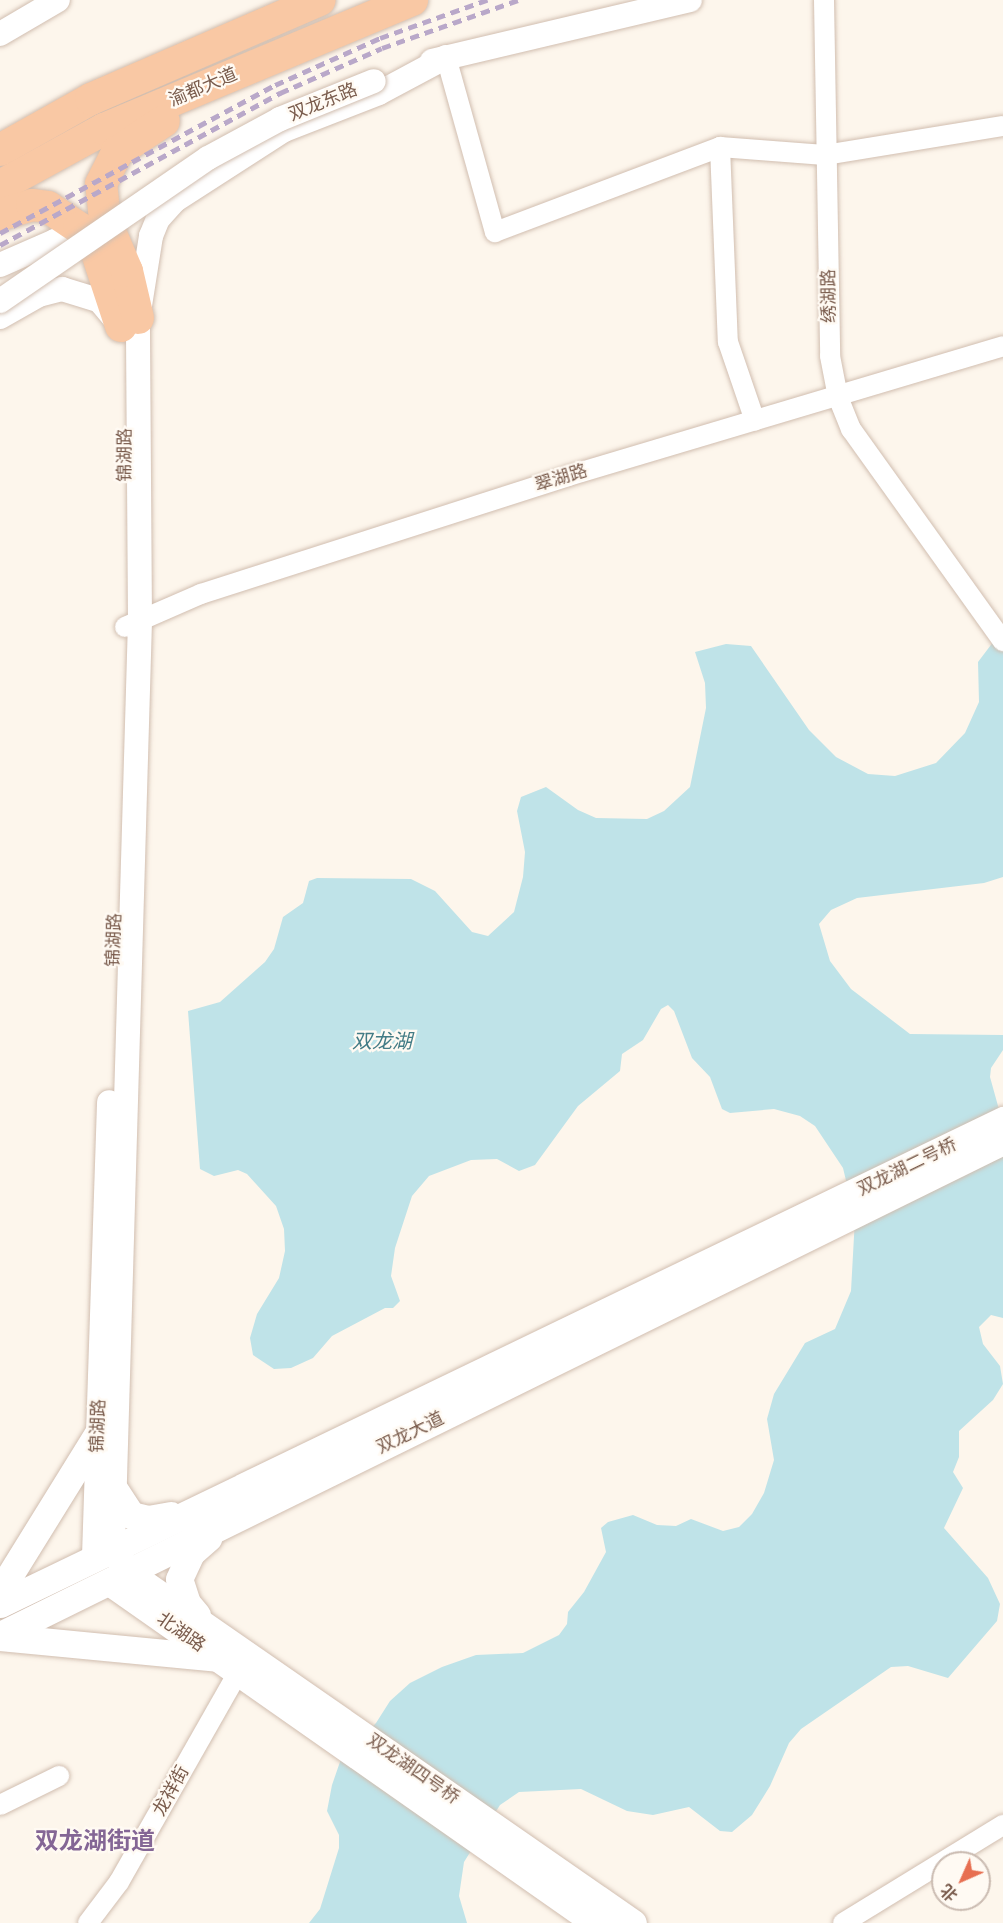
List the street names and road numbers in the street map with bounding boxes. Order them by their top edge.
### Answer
street label: 渝都大道 [166,63,240,111]
street label: 双龙东路 [286,79,360,125]
street label: 绣湖路 [818,269,840,323]
street label: 锦湖路 [114,428,136,482]
street label: 翠湖路 [532,460,590,496]
street label: 锦湖路 [102,913,126,967]
street label: 双龙湖二号桥 [854,1134,960,1200]
street label: 锦湖路 [86,1399,110,1453]
street label: 双龙大道 [373,1408,447,1458]
street label: 北湖路 [153,1608,209,1656]
street label: 双龙湖四号桥 [363,1729,463,1809]
street label: 龙祥街 [148,1762,194,1820]

